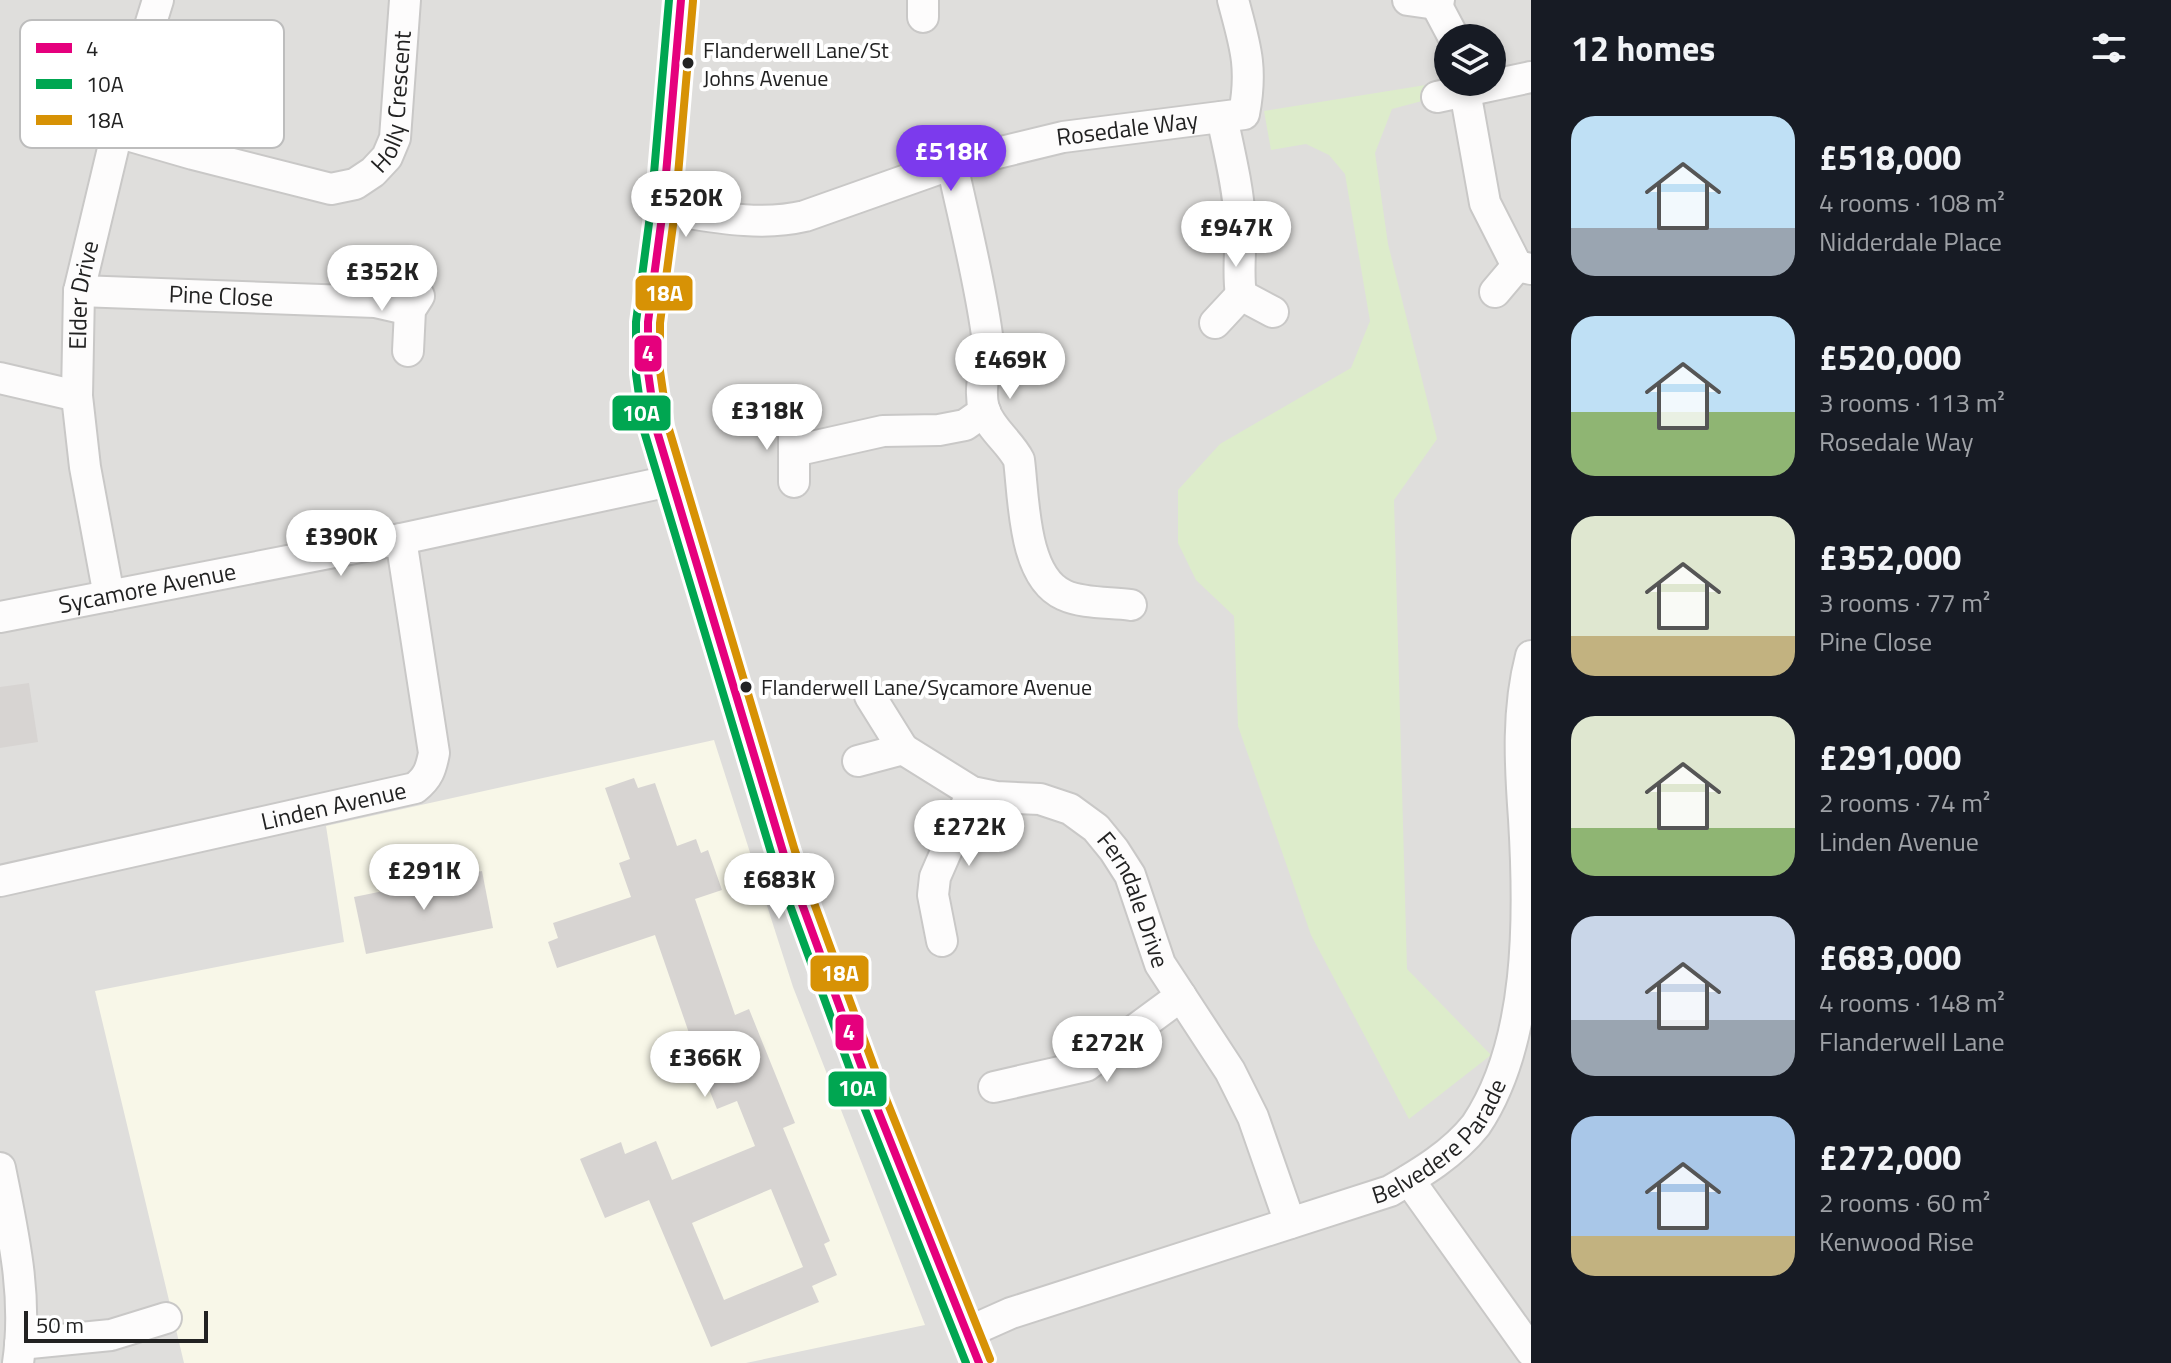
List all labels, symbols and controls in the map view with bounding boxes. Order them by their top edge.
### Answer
legend [20,20,284,148]
text: 12 homes [1571,22,1715,74]
map controls [1434,24,1506,96]
button: layers [1434,24,1506,96]
icon: filters [2087,26,2131,70]
street label: Holly Crescent [362,29,420,181]
text: 4 [86,31,98,65]
place label: Flanderwell Lane/St Johns Avenue [703,33,889,95]
marker: Flanderwell Lane/St Johns Avenue [680,55,696,71]
text: 10A [86,67,124,101]
street label: Rosedale Way [1054,101,1201,155]
text: 18A [86,103,124,137]
pin: £518K [895,125,1007,193]
text: £518K [914,131,988,170]
text: £518,000 [1819,131,1961,183]
icon: home [1635,148,1731,244]
pin: £520K [630,171,742,239]
text: £520K [649,177,723,216]
text: 4 rooms · 108 m² [1819,183,2005,222]
pin: £947K [1180,201,1292,269]
text: £947K [1199,207,1273,246]
text: Nidderdale Place [1819,222,2002,261]
street label: Elder Drive [59,237,107,350]
pin: £352K [326,245,438,313]
text: £352K [345,251,419,290]
line badge: 18A [634,274,694,312]
street label: Pine Close [168,275,274,315]
text: 18A [645,276,683,310]
text: £520,000 [1819,331,1961,383]
pin: £469K [954,333,1066,401]
line badge: 4 [633,334,663,373]
text: 4 [642,336,654,370]
text: £469K [973,339,1047,378]
icon: home [1635,348,1731,444]
text: 3 rooms · 113 m² [1819,383,2005,422]
pin: £318K [711,384,823,452]
text: £318K [730,390,804,429]
line badge: 10A [611,394,672,432]
text: 10A [622,396,660,430]
text: Rosedale Way [1819,422,1973,461]
pin: £390K [285,510,397,578]
text: £390K [304,516,378,555]
text: £352,000 [1819,531,1961,583]
icon: home [1635,548,1731,644]
street label: Sycamore Avenue [55,553,239,622]
text: 3 rooms · 77 m² [1819,583,1990,622]
text: Pine Close [1819,622,1932,661]
place label: Flanderwell Lane/Sycamore Avenue [761,670,1092,704]
marker: Flanderwell Lane/Sycamore Avenue [738,679,754,695]
text: £291,000 [1819,731,1961,783]
icon: home [1635,748,1731,844]
street label: Linden Avenue [257,772,410,839]
text: 2 rooms · 74 m² [1819,783,1990,822]
pin: £272K [913,800,1025,868]
text: £272K [932,806,1006,845]
text: Linden Avenue [1819,822,1979,861]
street label: Ferndale Drive [1089,823,1179,972]
pin: £291K [368,844,480,912]
text: £291K [387,850,461,889]
pin: £683K [723,853,835,921]
text: £683K [742,859,816,898]
text: £683,000 [1819,931,1961,983]
icon: home [1635,948,1731,1044]
line badge: 18A [809,954,870,993]
text: 18A [821,956,859,990]
text: 4 rooms · 148 m² [1819,983,2005,1022]
line badge: 4 [834,1013,865,1052]
text: 4 [843,1015,855,1049]
pin: £272K [1051,1016,1163,1084]
text: £272K [1070,1022,1144,1061]
text: Flanderwell Lane [1819,1022,2005,1061]
pin: £366K [649,1031,761,1099]
text: £366K [668,1037,742,1076]
line badge: 10A [827,1070,888,1108]
text: 10A [838,1071,876,1105]
street label: Belvedere Parade [1367,1073,1515,1213]
text: £272,000 [1819,1131,1961,1183]
icon: home [1635,1148,1731,1244]
text: 2 rooms · 60 m² [1819,1183,1990,1222]
text: Kenwood Rise [1819,1222,1974,1261]
scale bar [24,1307,208,1343]
text: 50 m [36,1308,84,1342]

